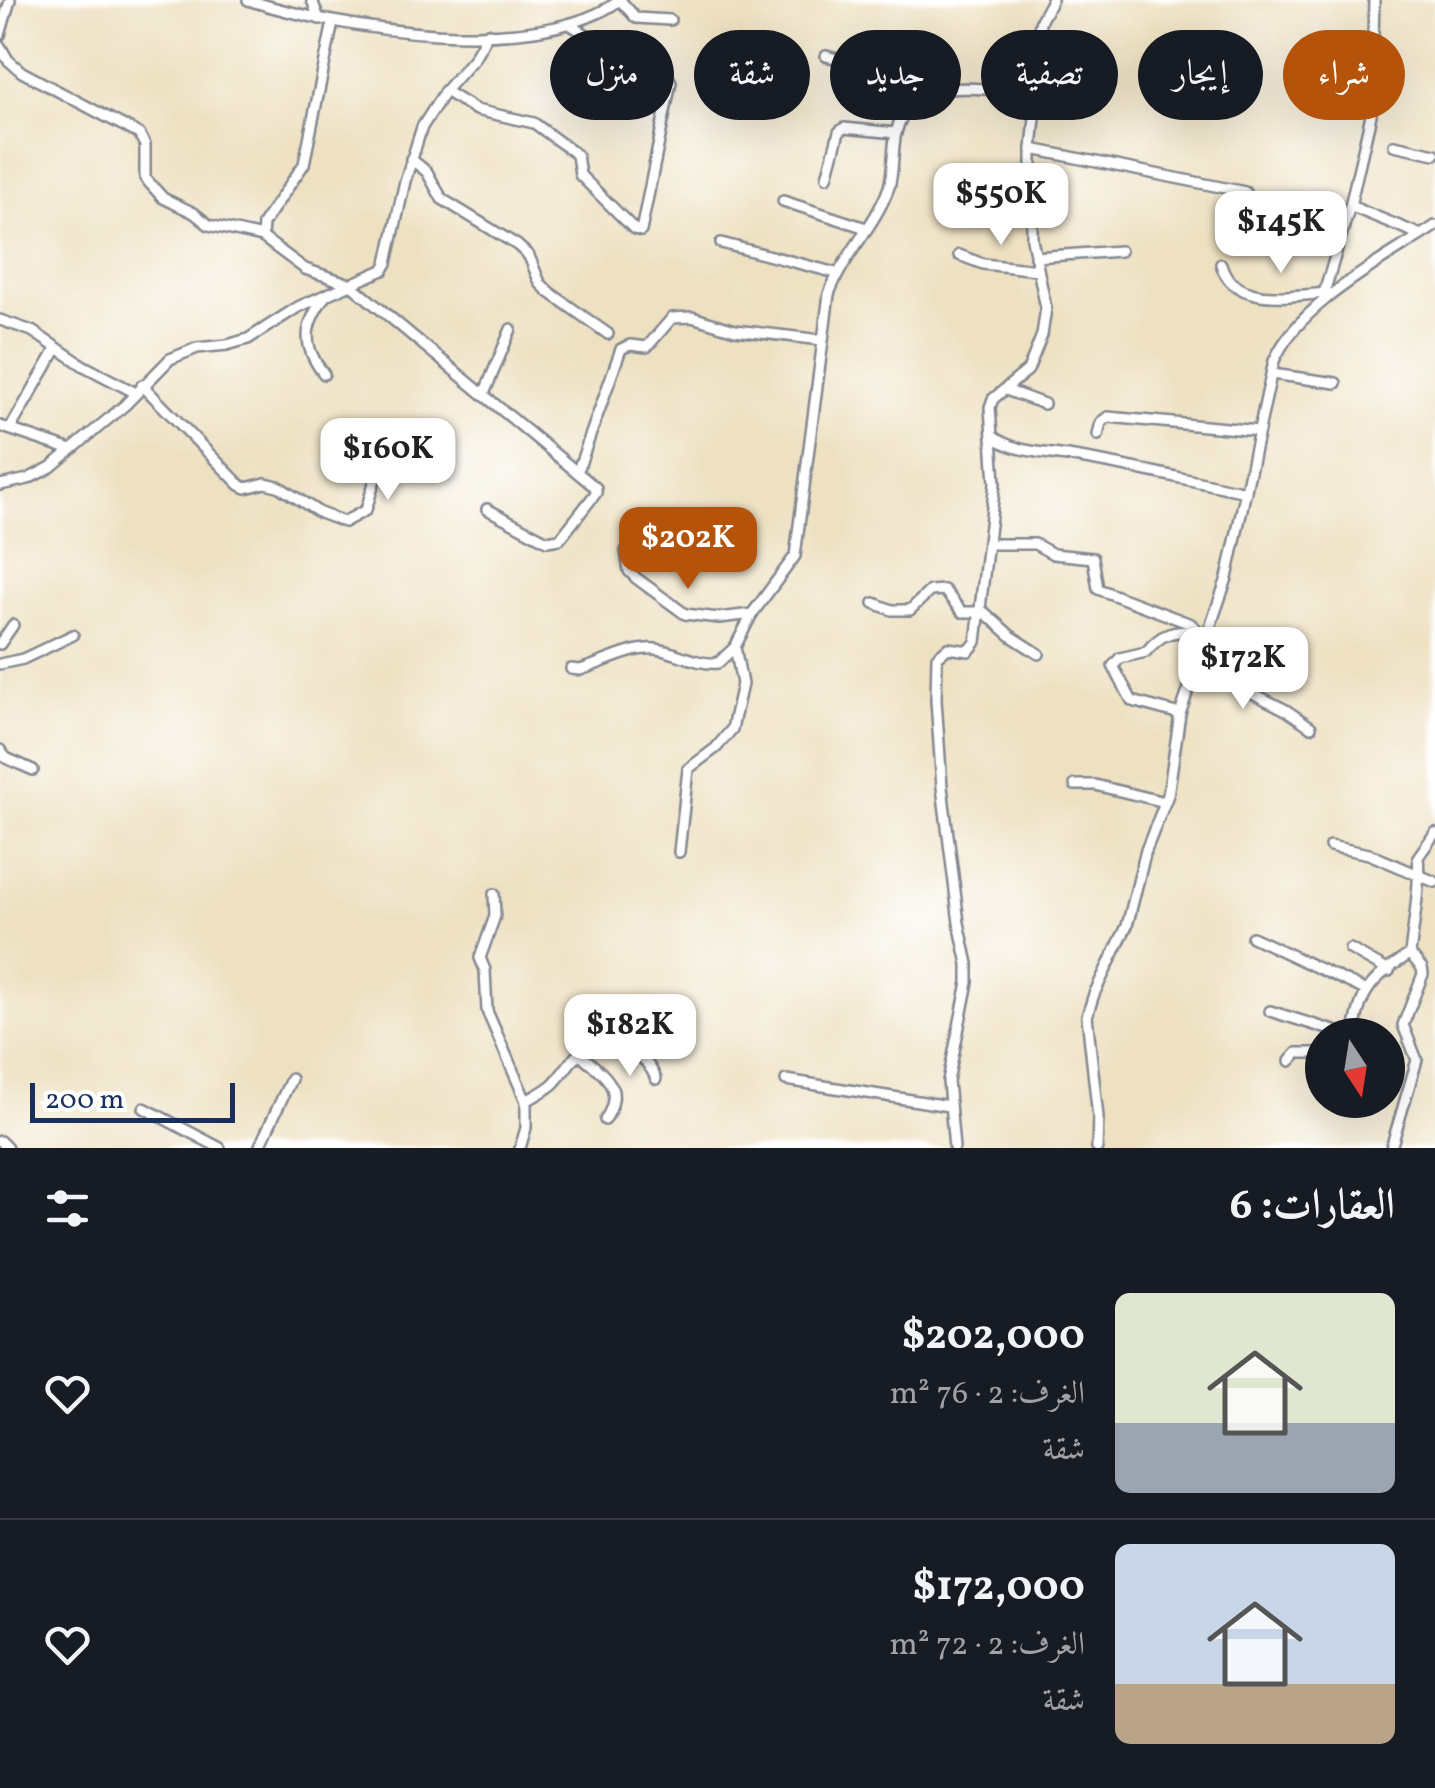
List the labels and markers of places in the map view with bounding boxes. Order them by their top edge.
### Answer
pin: $550K [931,163,1071,248]
pin: $145K [1211,191,1351,276]
pin: $160K [318,418,458,503]
pin: $202K [618,507,758,592]
pin: $172K [1173,627,1313,712]
pin: $182K [560,994,700,1079]

